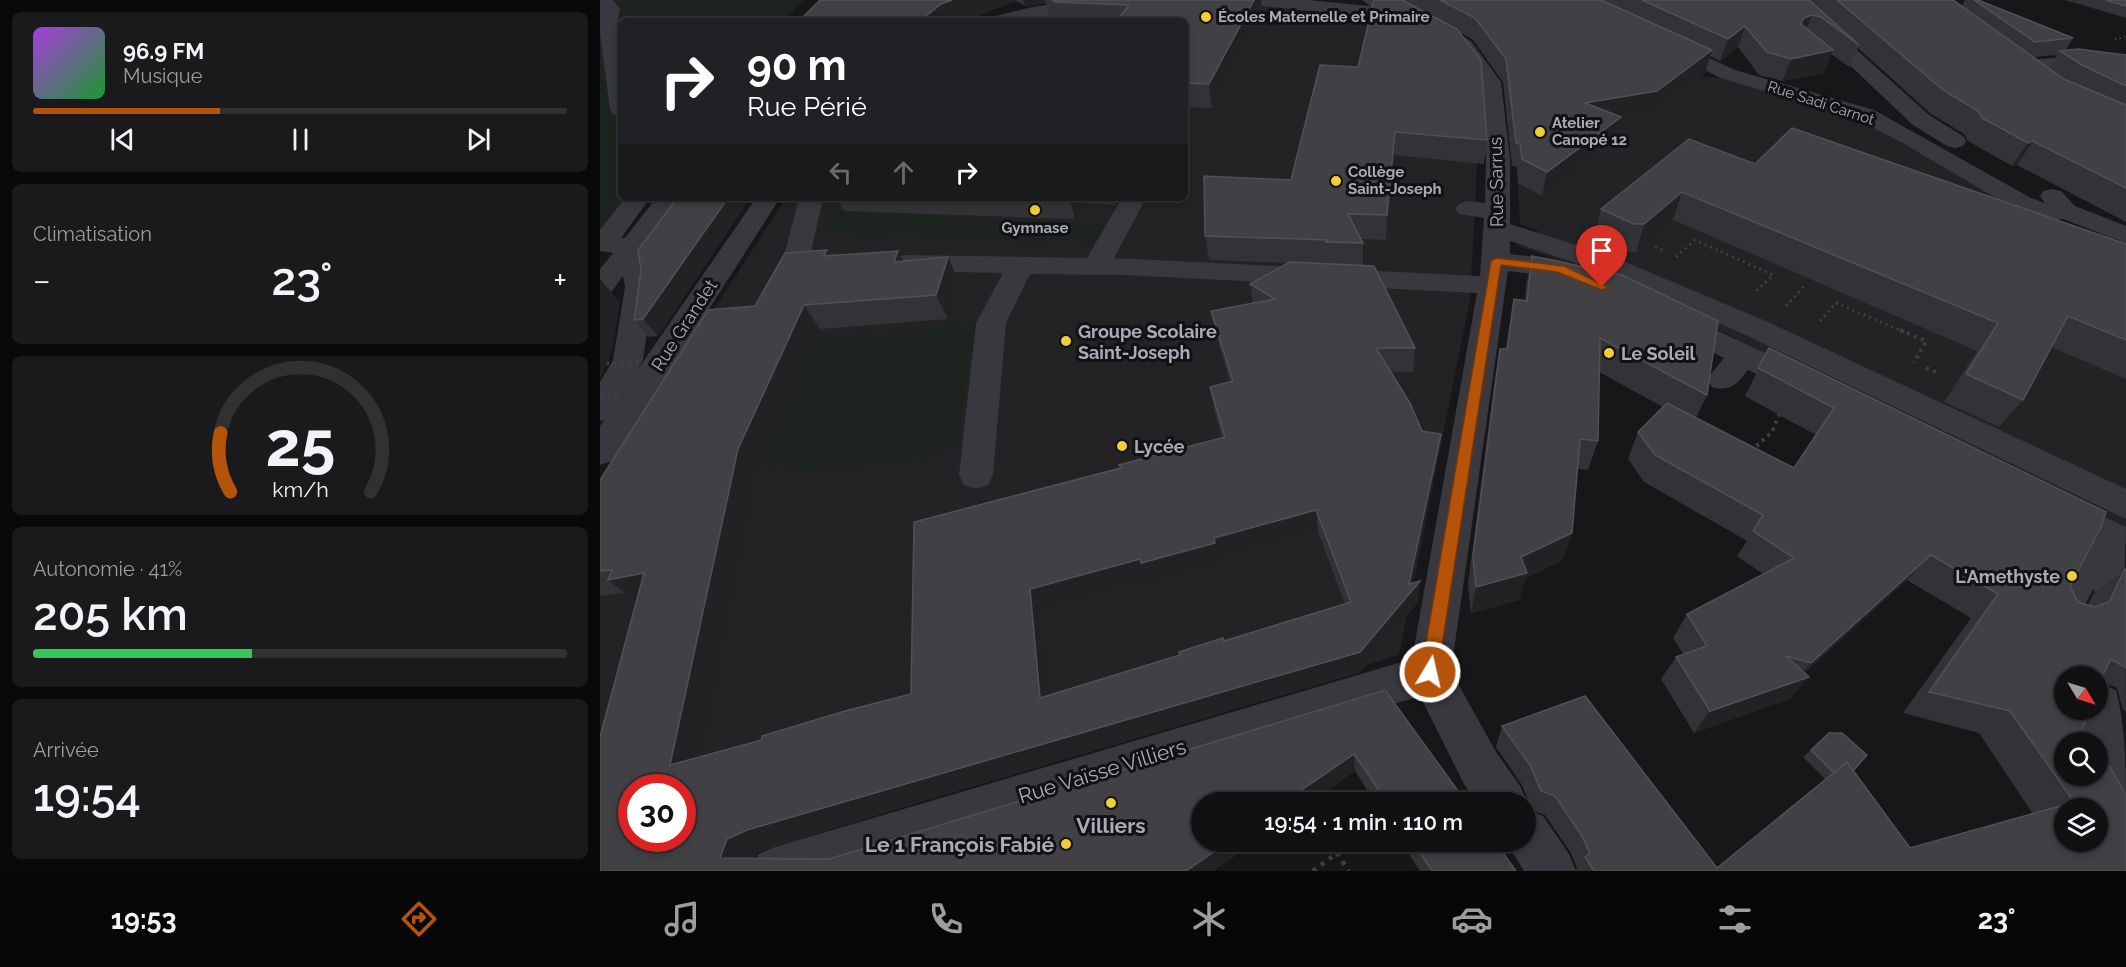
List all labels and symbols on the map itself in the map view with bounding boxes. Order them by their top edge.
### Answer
place label: Écoles Maternelle et Primaire [1218,8,1429,26]
marker: Écoles Maternelle et Primaire [1199,10,1213,24]
street label: Rue Sadi Carnot [1765,77,1877,129]
place label: Atelier Canopé 12 [1552,114,1627,149]
marker: Atelier Canopé 12 [1533,125,1547,139]
street label: Rue Sarrus [1485,136,1507,227]
place label: Collège Saint-Joseph [1348,163,1442,198]
marker: Collège Saint-Joseph [1329,174,1343,188]
marker: Gymnase [1028,203,1042,217]
place label: Gymnase [1001,219,1069,237]
pin [1576,225,1627,287]
street label: Rue Grandet [647,275,721,375]
place label: Groupe Scolaire Saint-Joseph [1078,321,1217,363]
marker: Groupe Scolaire Saint-Joseph [1059,334,1073,348]
place label: Le Soleil [1621,343,1696,364]
marker: Le Soleil [1602,346,1616,360]
place label: Lycée [1134,436,1185,457]
marker: Lycée [1115,439,1129,453]
place label: L'Amethyste [1955,566,2060,587]
marker: L'Amethyste [2065,569,2079,583]
position arrow [1398,640,1462,704]
north arrow [2054,666,2108,720]
street label: Rue Vaïsse Villiers [1015,734,1189,808]
speed limit sign: 30 [618,774,696,852]
marker: Villiers [1104,796,1118,810]
place label: Villiers [1076,813,1146,838]
place label: Le 1 François Fabié [865,832,1054,857]
marker: Le 1 François Fabié [1059,837,1073,851]

